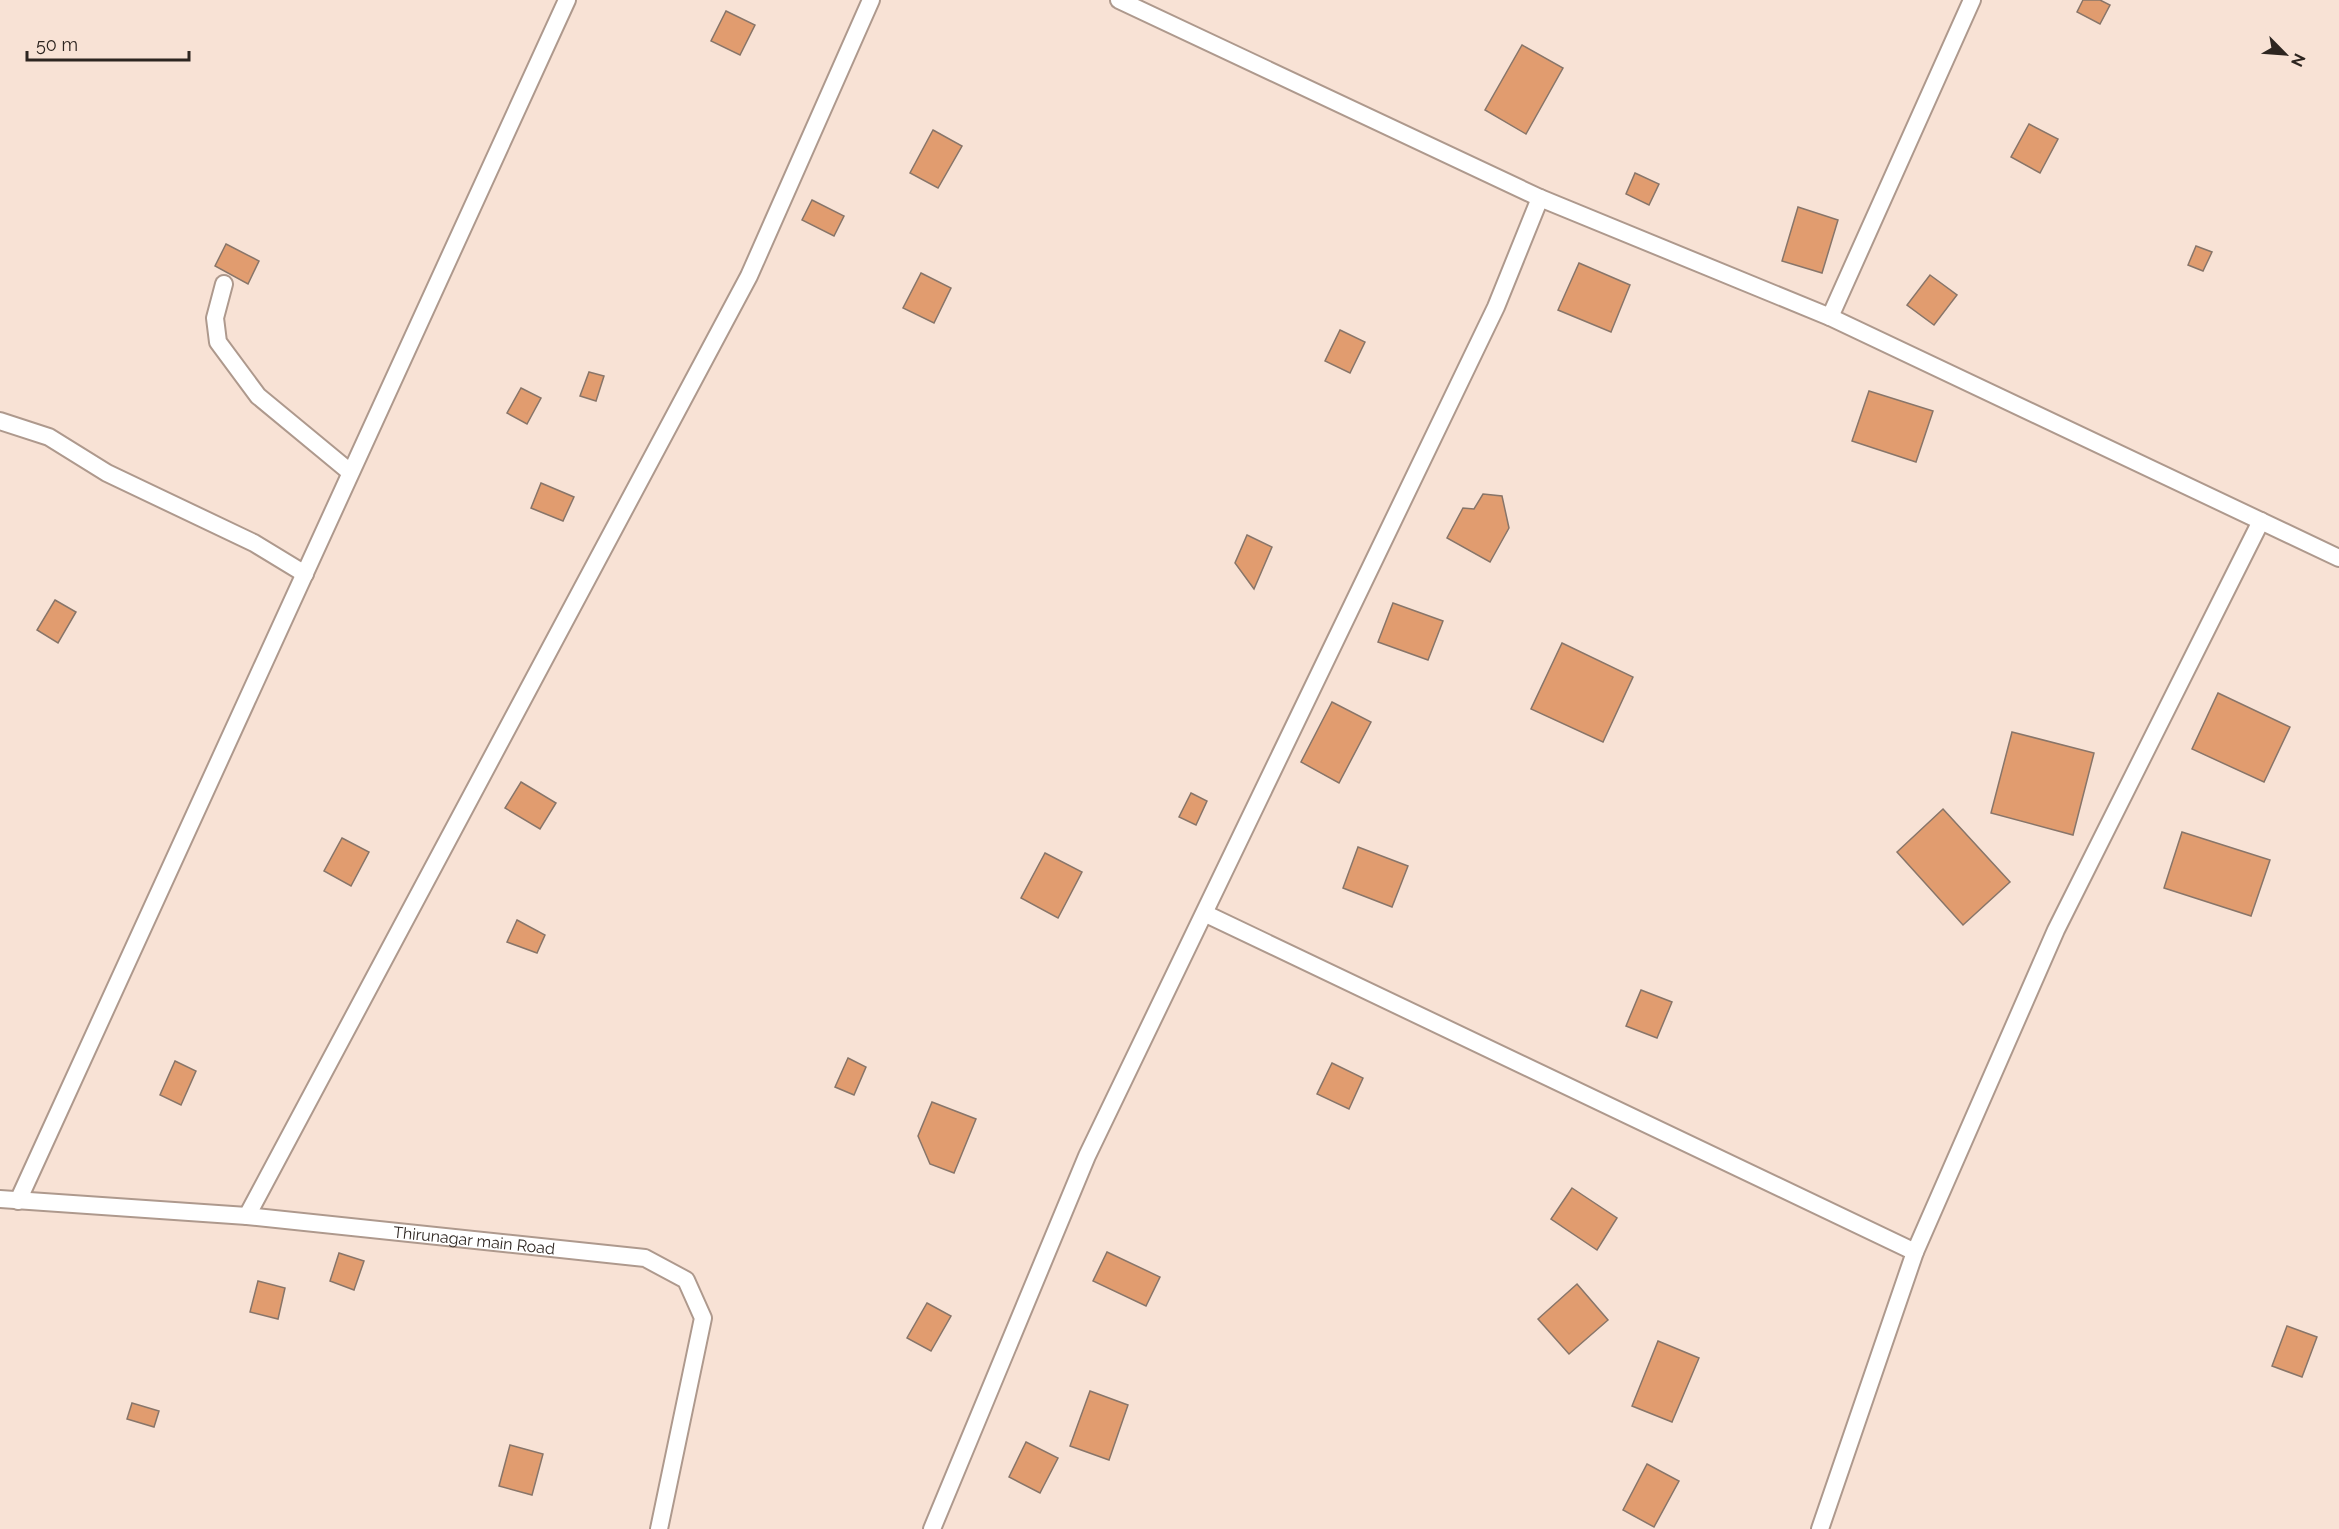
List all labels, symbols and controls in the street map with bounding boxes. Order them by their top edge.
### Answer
scale bar [27,24,189,62]
north arrow [2255,24,2315,84]
text: 50 m [36,34,78,55]
text: N [2287,51,2309,70]
street label: Thirunagar main Road [392,1222,556,1258]

